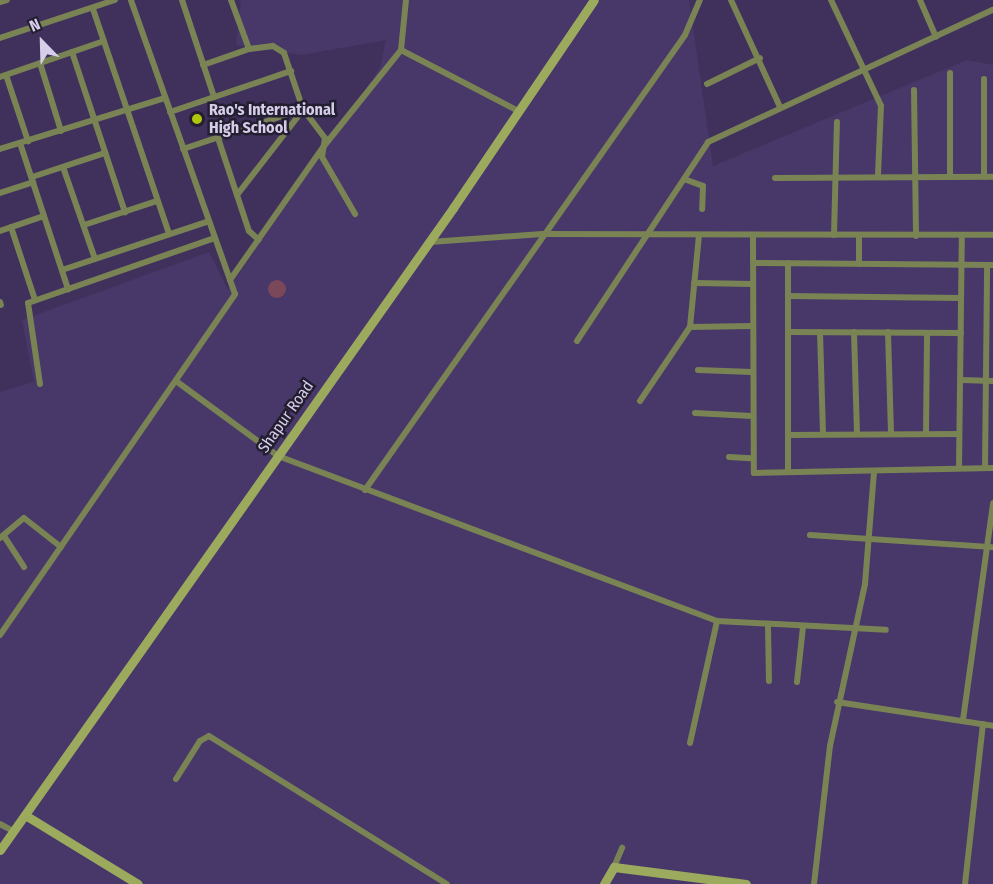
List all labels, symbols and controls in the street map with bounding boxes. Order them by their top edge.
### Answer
north arrow [12,12,72,72]
text: N [27,14,43,36]
place label: Rao's International High School [209,100,335,138]
marker: Rao's International High School [190,112,204,126]
street label: Shapur Road [254,377,318,457]

